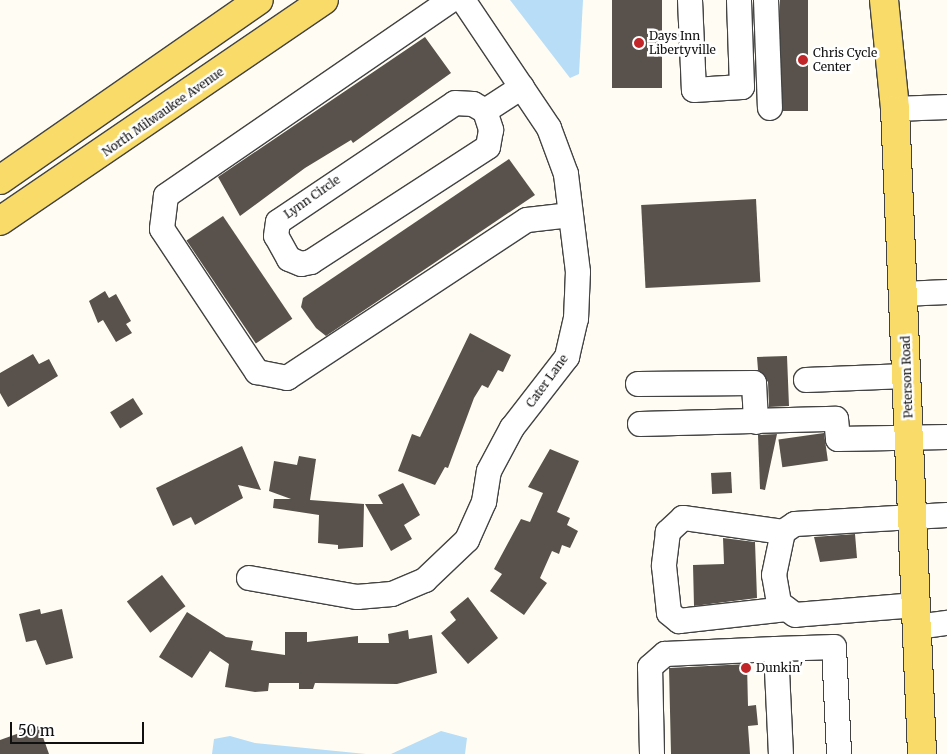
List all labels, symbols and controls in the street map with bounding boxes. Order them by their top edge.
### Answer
place label: Days Inn Libertyville [649,29,716,57]
marker: Days Inn Libertyville [633,37,645,49]
place label: Chris Cycle Center [813,46,877,74]
marker: Chris Cycle Center [797,54,809,66]
street label: North Milwaukee Avenue [99,64,227,160]
street label: Lynn Circle [281,172,343,222]
street label: Peterson Road [898,335,916,419]
street label: Cater Lane [523,352,571,410]
place label: Dunkin' [756,661,803,675]
marker: Dunkin' [740,662,752,674]
scale bar [12,712,146,744]
text: 50 m [18,721,55,740]

